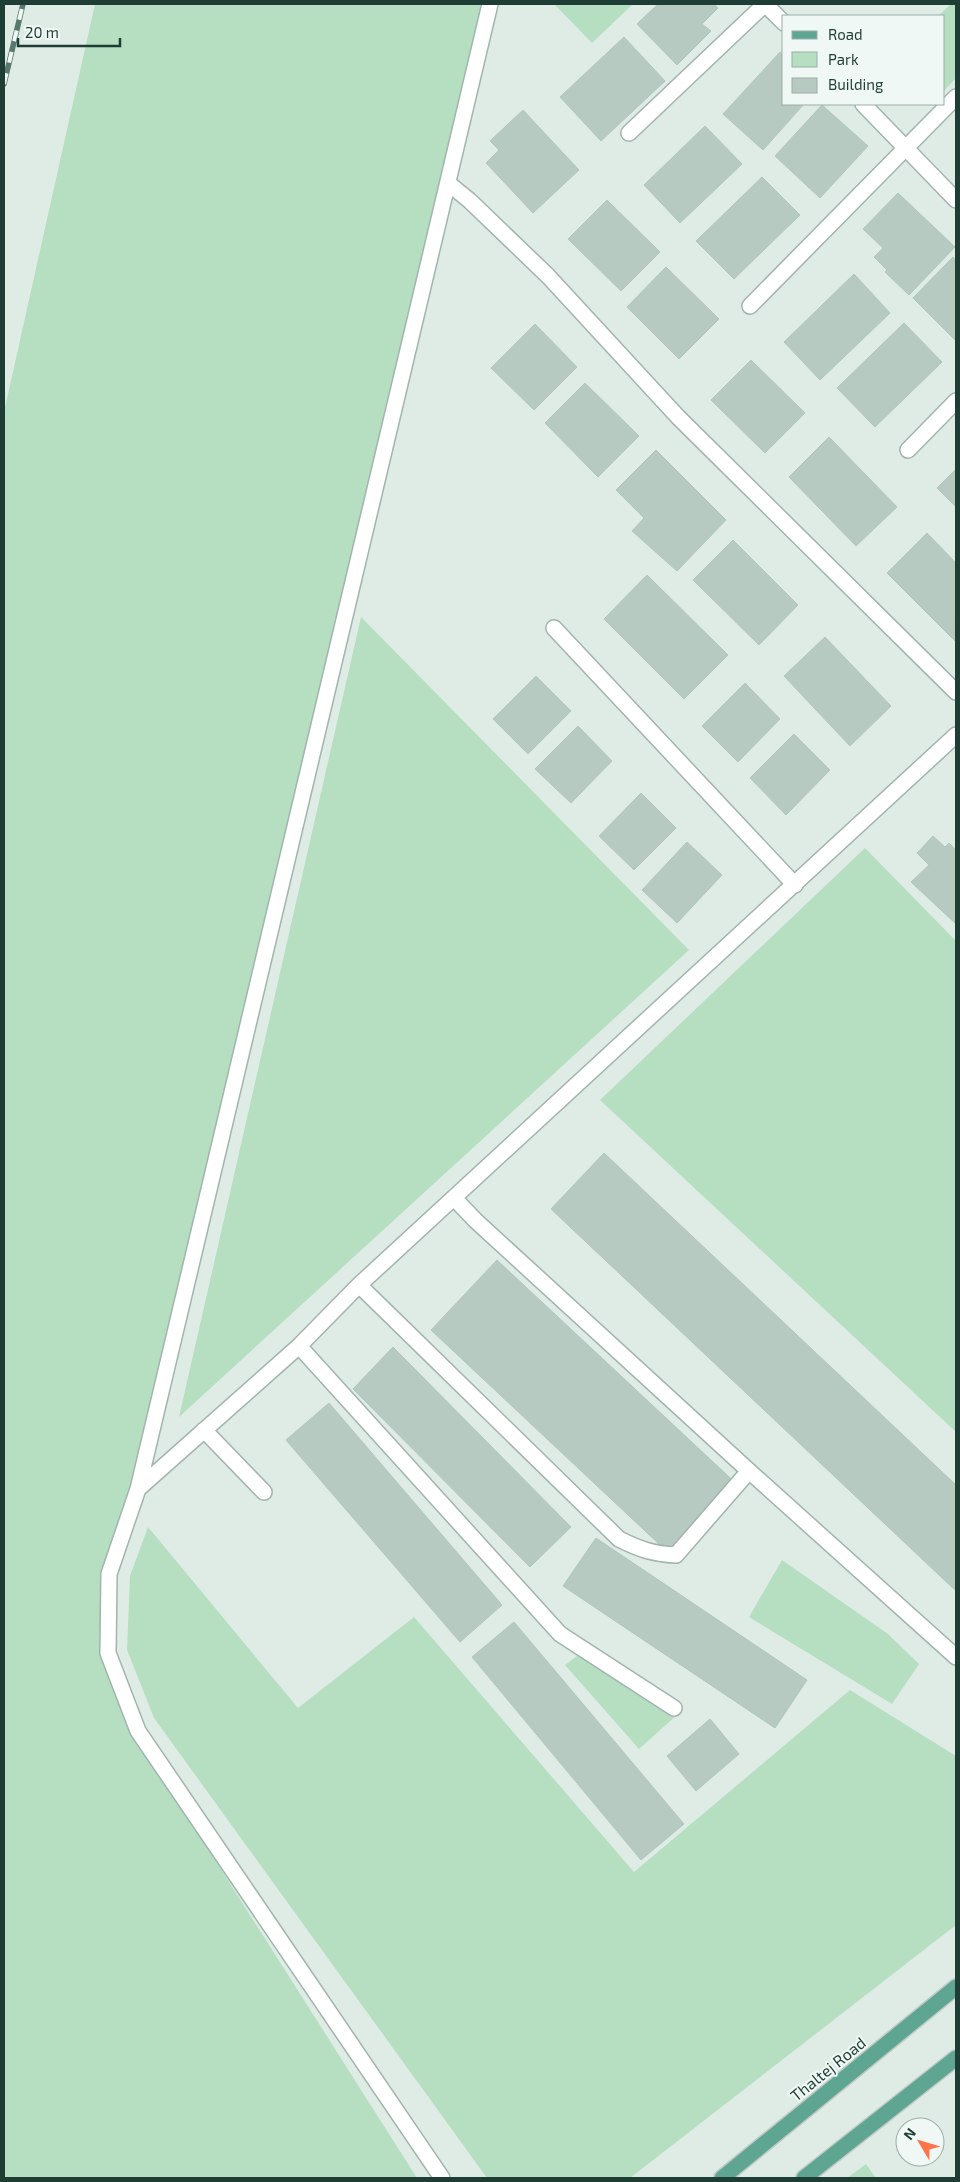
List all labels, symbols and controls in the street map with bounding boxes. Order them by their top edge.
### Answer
scale bar [18,15,120,47]
legend [782,15,945,105]
text: 20 m [25,23,59,41]
text: Road [828,25,863,43]
text: Park [828,50,859,68]
text: Building [828,75,884,93]
street label: Thaltej Road [786,2033,870,2105]
north arrow [895,2117,945,2167]
text: N [900,2124,919,2143]

